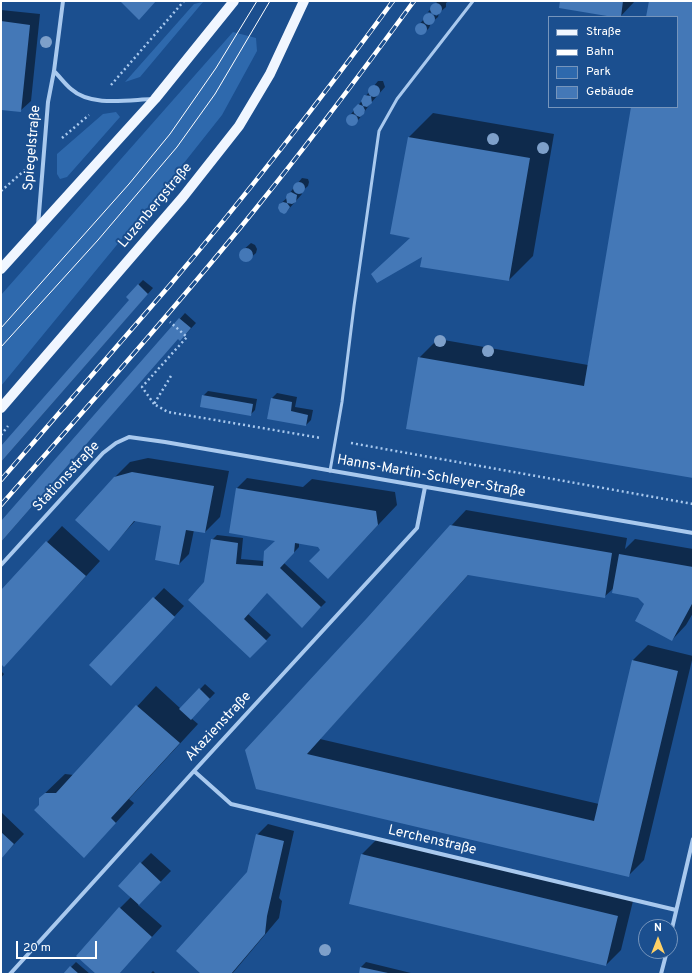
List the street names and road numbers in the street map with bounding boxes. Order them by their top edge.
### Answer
street label: Spiegelstraße [21,105,45,191]
street label: Luzenbergstraße [116,160,196,252]
street label: Stationsstraße [30,438,104,516]
street label: Hanns-Martin-Schleyer-Straße [335,452,527,502]
street label: Akazienstraße [182,689,256,765]
street label: Lerchenstraße [386,823,478,859]

